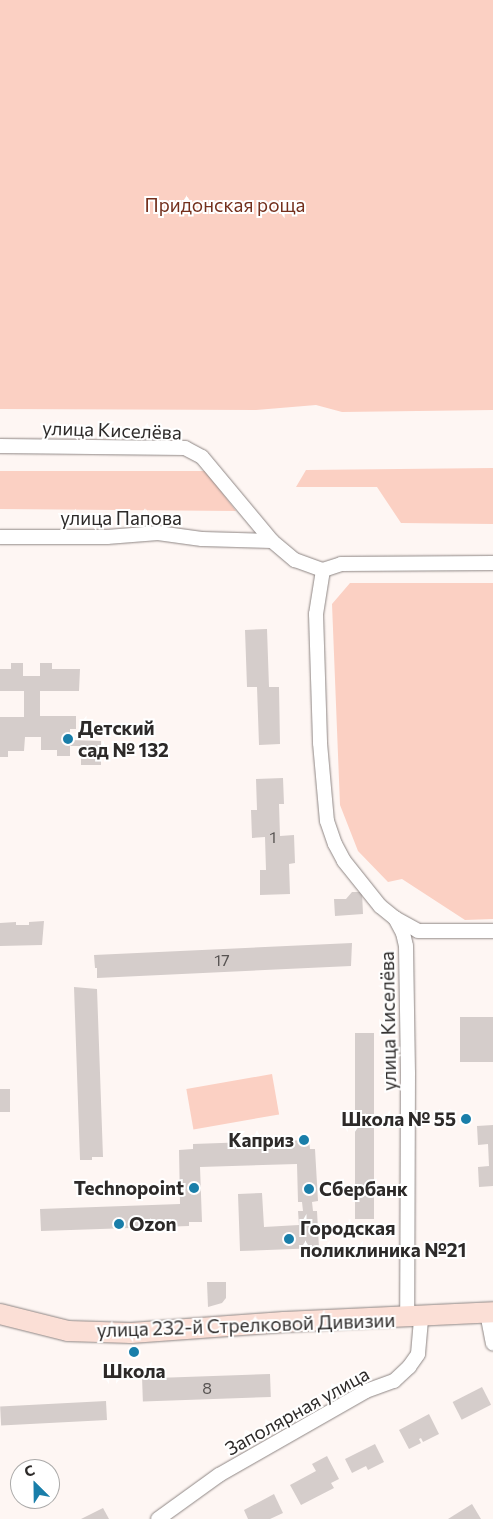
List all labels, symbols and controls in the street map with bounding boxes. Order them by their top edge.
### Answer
park label: Придонская роща [145,194,305,216]
street label: улица Киселёва [42,416,182,444]
street label: улица Папова [60,507,182,529]
place label: Детский сад № 132 [78,717,169,761]
marker: Детский сад № 132 [62,733,74,745]
house number: 1 [270,827,276,847]
house number: 17 [214,950,230,970]
street label: улица Киселёва [375,951,401,1091]
place label: Школа № 55 [341,1108,456,1130]
marker: Школа № 55 [460,1113,472,1125]
place label: Каприз [228,1129,294,1151]
marker: Каприз [298,1134,310,1146]
place label: Technopoint [74,1177,184,1199]
place label: Сбербанк [319,1178,408,1200]
marker: Technopoint [188,1182,200,1194]
marker: Сбербанк [303,1183,315,1195]
place label: Ozon [129,1213,177,1235]
place label: Городская поликлиника №21 [300,1217,466,1261]
marker: Ozon [113,1218,125,1230]
marker: Городская поликлиника №21 [282,1232,296,1246]
street label: улица 232-й Стрелковой Дивизии [96,1308,396,1342]
marker: Школа [128,1346,140,1358]
place label: Школа [103,1360,165,1382]
street label: Заполярная улица [221,1362,373,1460]
house number: 8 [202,1378,212,1398]
north arrow [10,1459,60,1509]
text: С [22,1461,37,1480]

